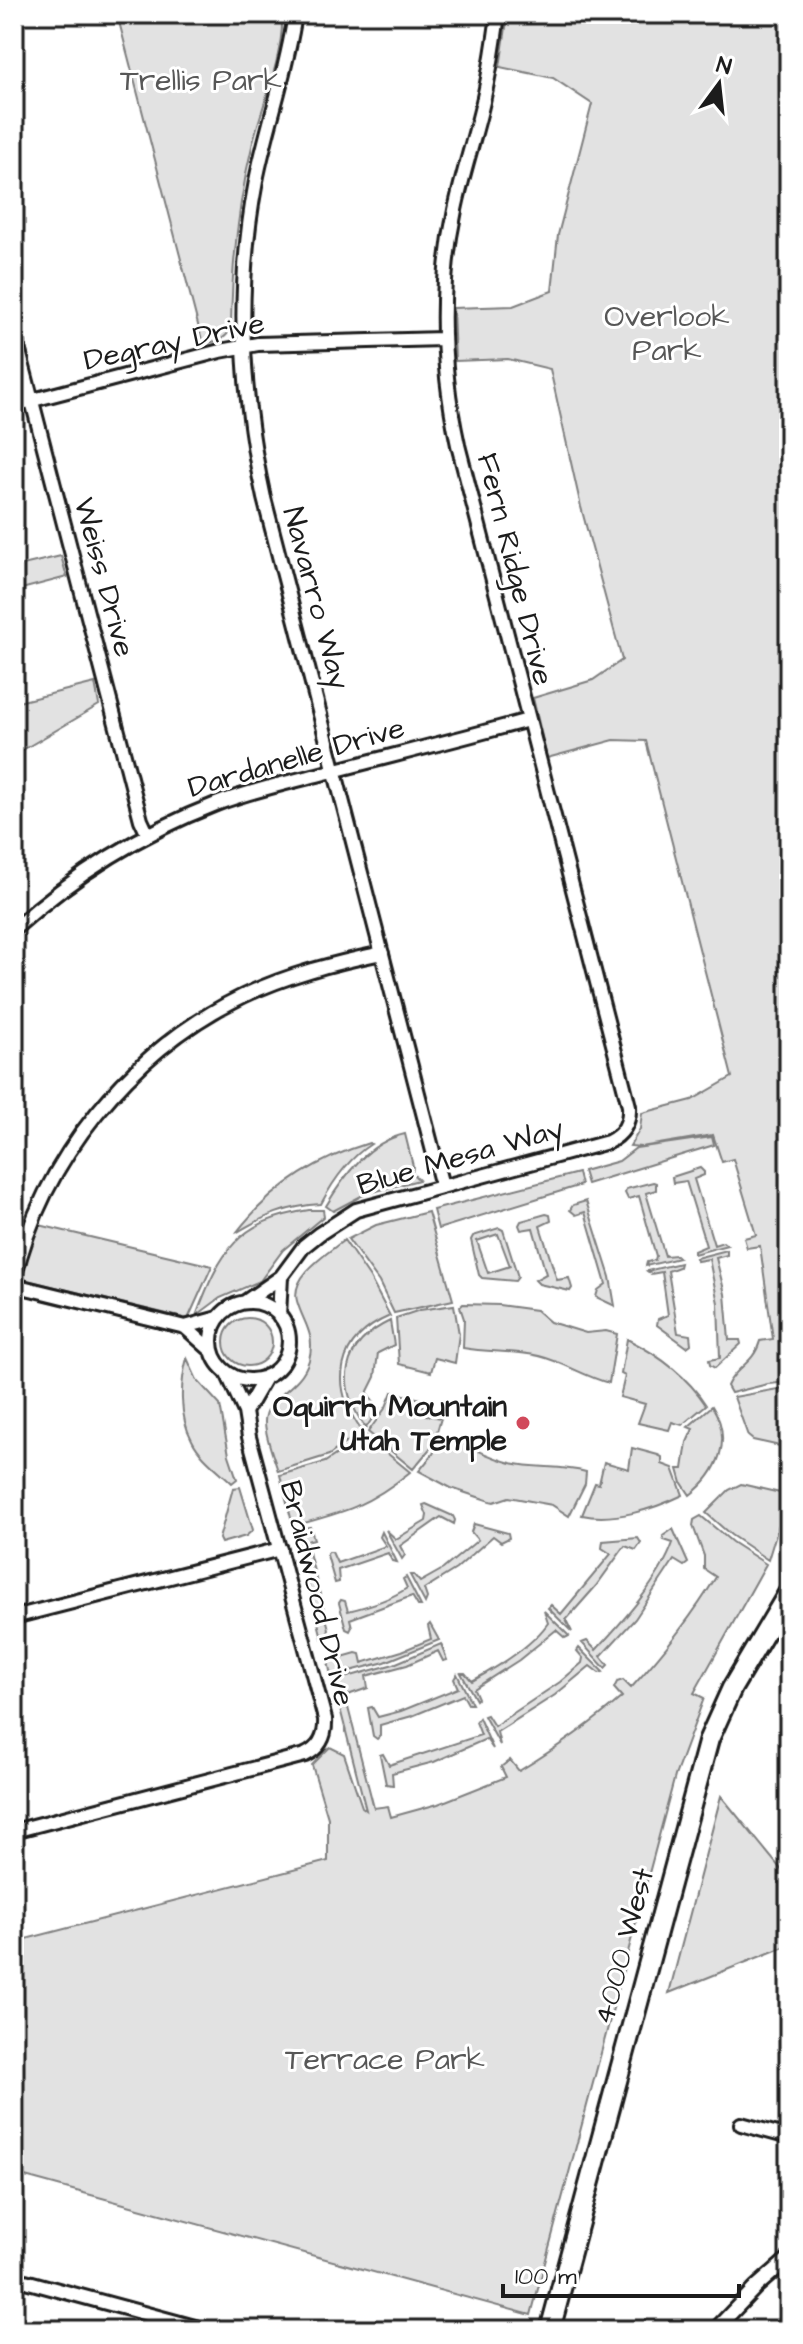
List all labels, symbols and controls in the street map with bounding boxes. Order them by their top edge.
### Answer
north arrow [679,44,759,124]
text: N [713,49,735,83]
park label: Trellis Park [120,60,282,102]
park label: Overlook Park [604,296,730,372]
street label: Degray Drive [80,302,269,383]
street label: Fern Ridge Drive [465,449,564,690]
street label: Weiss Drive [63,493,145,662]
street label: Navarro Way [271,503,360,694]
street label: Dardanelle Drive [183,707,409,809]
street label: Blue Mesa Way [352,1107,569,1207]
place label: Oquirrh Mountain Utah Temple [273,1386,507,1463]
marker: Oquirrh Mountain Utah Temple [514,1414,532,1432]
street label: Braidwood Drive [269,1476,365,1710]
street label: 4000 West [583,1863,665,2029]
park label: Terrace Park [285,2039,485,2081]
scale bar [503,2248,739,2298]
text: 100 m [515,2260,577,2294]

